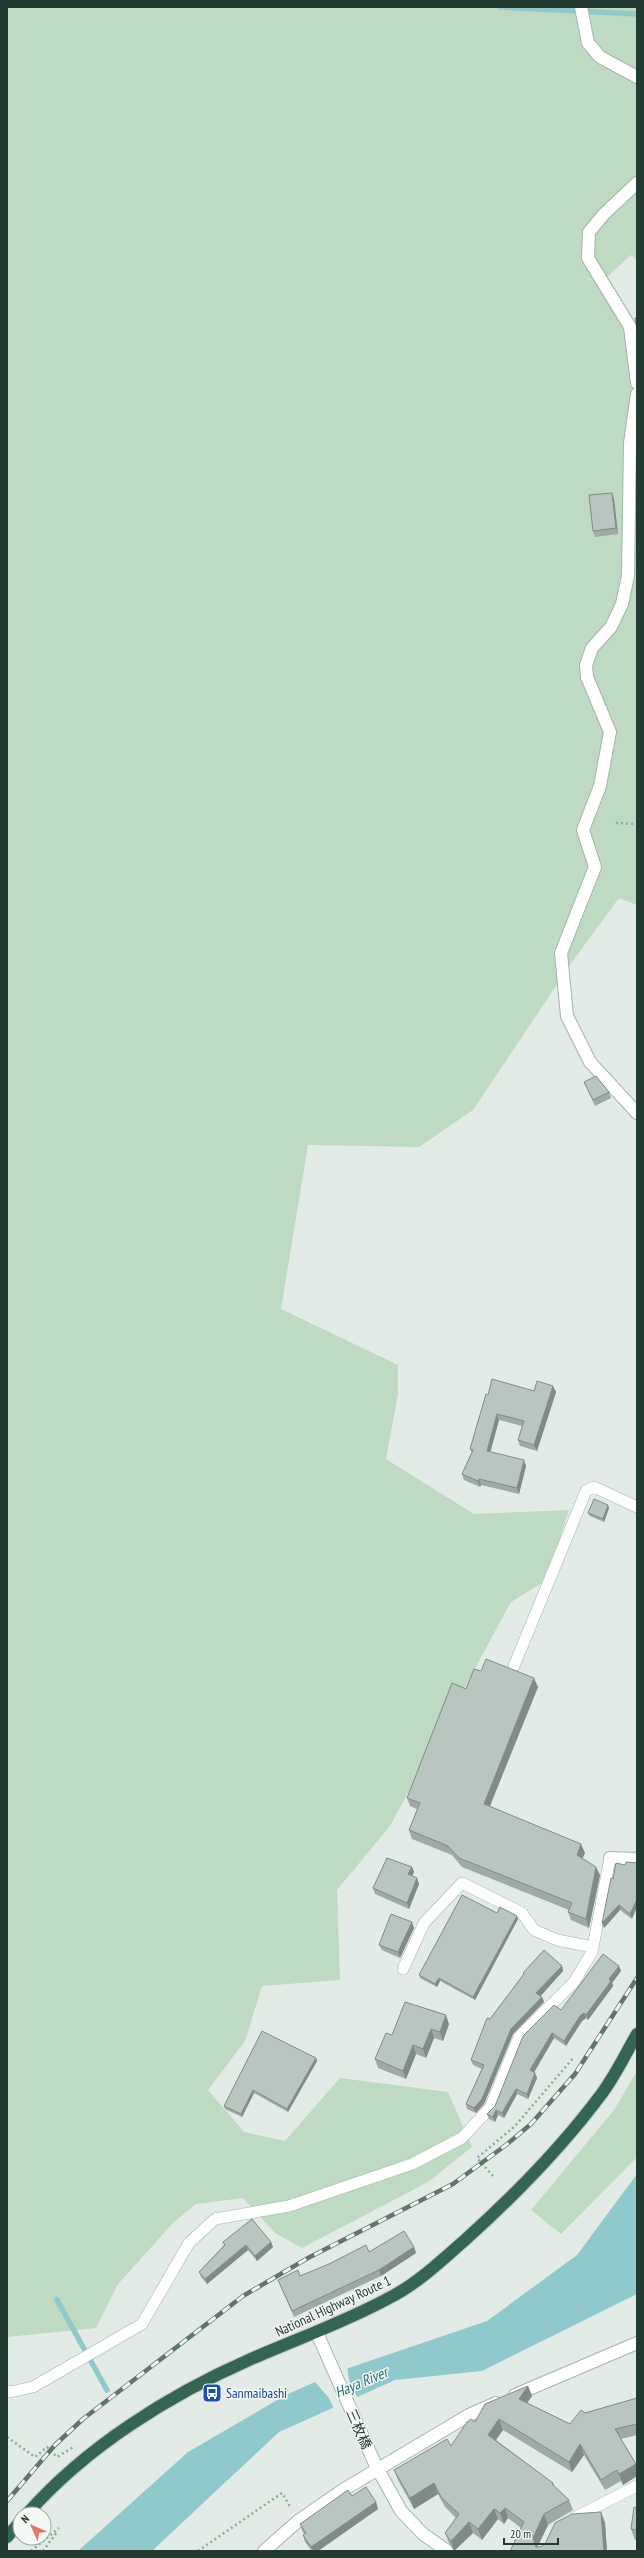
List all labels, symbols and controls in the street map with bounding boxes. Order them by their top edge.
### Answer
street label: National Highway Route 1 [272,2271,394,2341]
water label: Haya River [332,2362,392,2402]
bus stop icon: Sanmaibashi [201,2382,223,2404]
place label: Sanmaibashi [226,2384,287,2402]
street label: 三枚橋 [342,2406,376,2452]
north arrow [12,2506,52,2546]
text: N [18,2512,32,2526]
scale bar [504,2520,558,2546]
text: 20 m [510,2526,531,2541]

